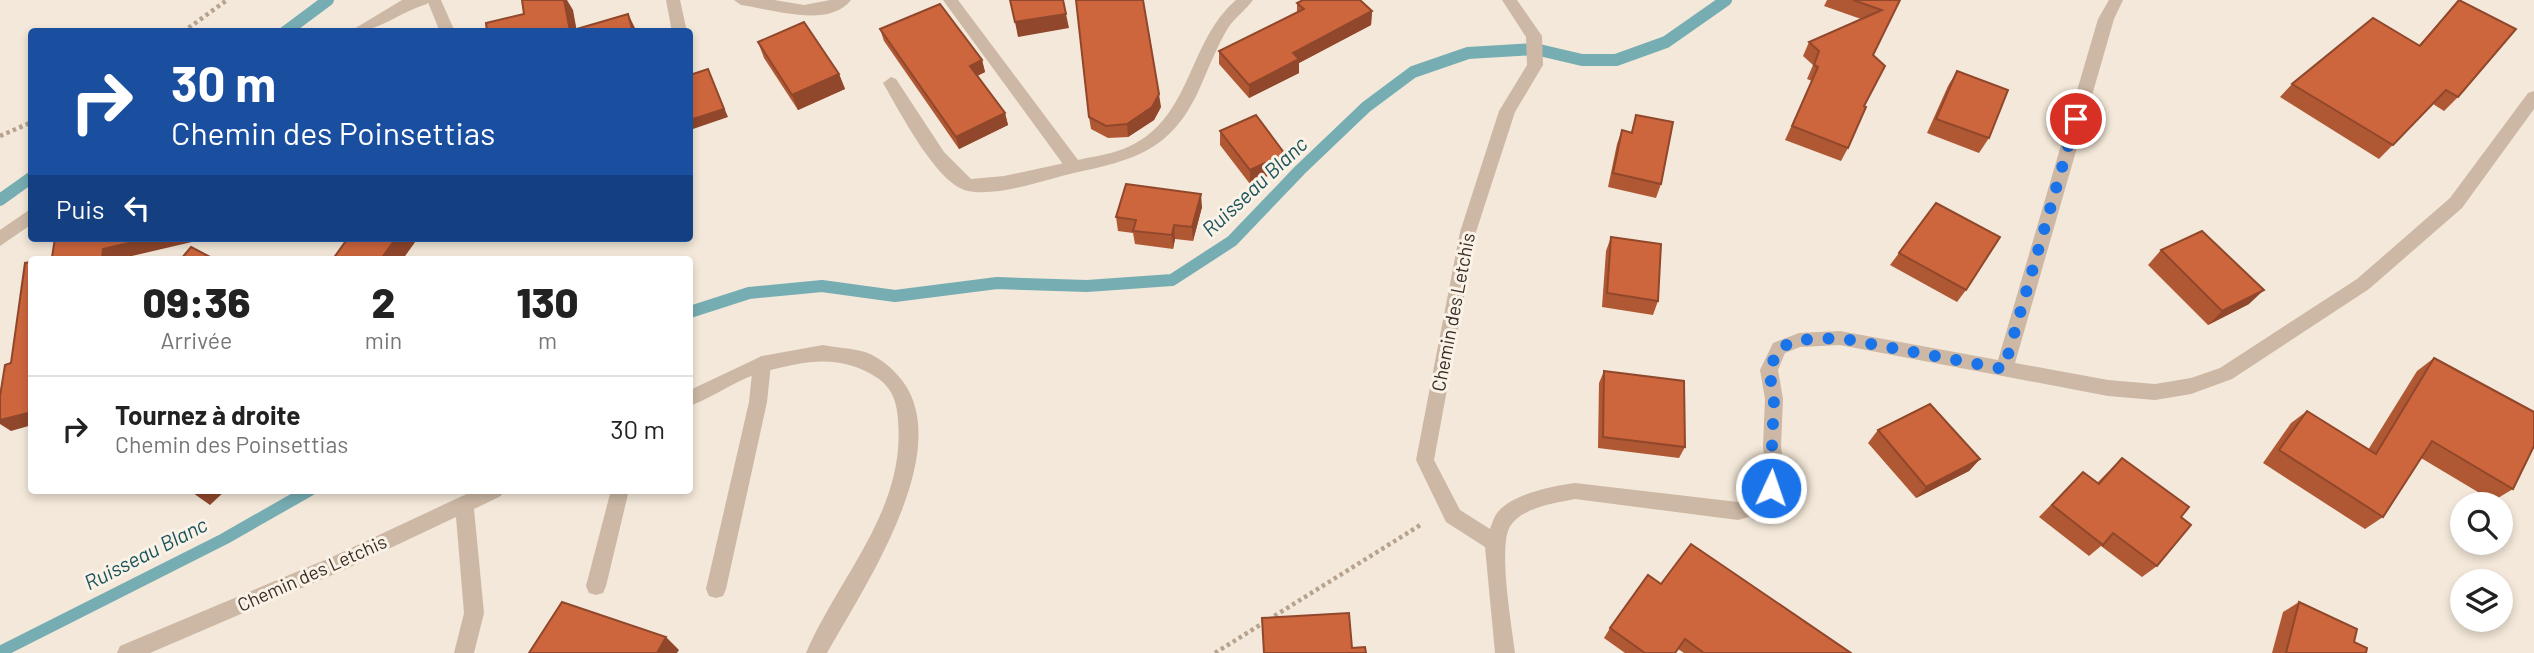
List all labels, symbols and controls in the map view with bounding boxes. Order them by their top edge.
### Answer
text: 30 m [171,53,276,112]
icon: right [56,56,147,147]
pin [2046,89,2106,149]
icon: arrive [2057,100,2095,138]
text: Chemin des Poinsettias [171,113,495,151]
water label: Ruisseau Blanc [1196,130,1312,241]
icon: left [118,189,156,227]
text: Puis [56,193,104,224]
street label: Chemin des Letchis [1426,231,1479,393]
text: 09:36 [142,276,250,326]
text: 2 [372,276,395,326]
text: 130 [517,276,579,326]
text: Arrivée [161,326,232,354]
text: min [365,326,402,354]
text: m [538,326,557,354]
text: Tournez à droite [115,399,300,430]
icon: right [56,410,94,448]
text: 30 m [610,413,665,444]
text: Chemin des Poinsettias [115,430,348,458]
position arrow [1734,451,1808,525]
map controls [2450,492,2513,632]
button: search [2450,492,2513,555]
water label: Ruisseau Blanc [80,511,211,594]
street label: Chemin des Letchis [234,529,390,616]
button: layers [2450,569,2513,632]

